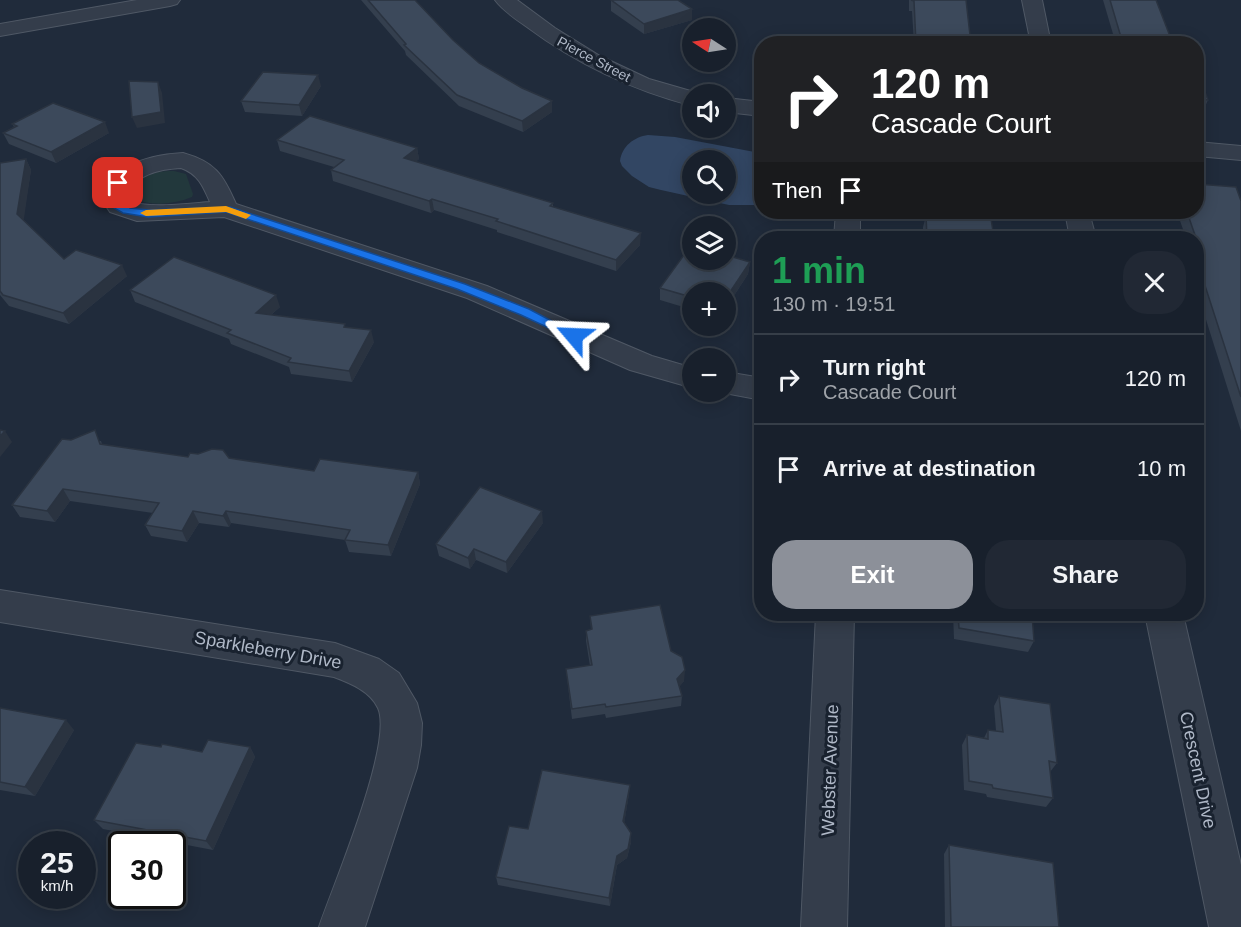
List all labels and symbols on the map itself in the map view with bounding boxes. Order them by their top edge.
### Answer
north arrow [682,18,736,72]
street label: Pierce Street [555,33,634,85]
pin [92,157,143,208]
position arrow [542,304,606,368]
street label: Sparkleberry Drive [193,627,343,673]
street label: Webster Avenue [818,704,842,836]
street label: Crescent Drive [1176,710,1220,830]
speed limit sign: 30 [108,831,186,909]

